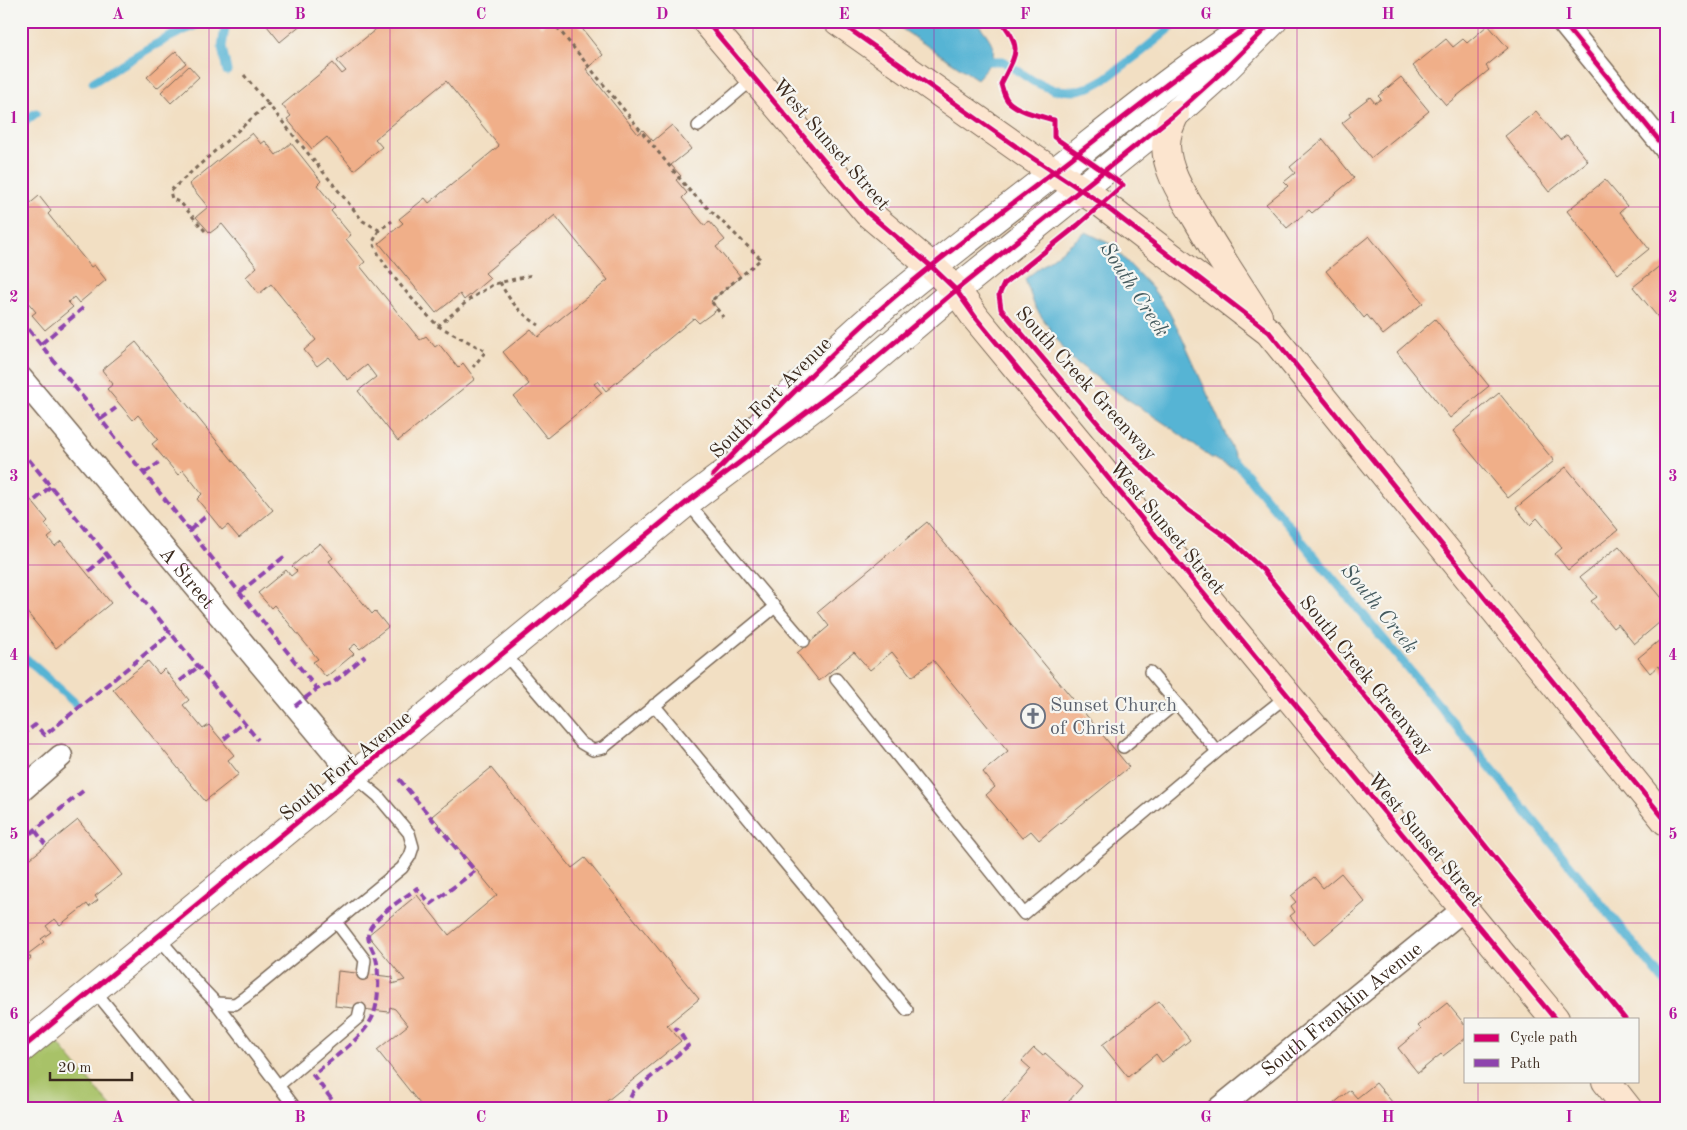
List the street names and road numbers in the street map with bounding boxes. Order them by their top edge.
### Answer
street label: West Sunset Street [768,76,893,215]
street label: South Creek Greenway [1011,304,1160,465]
street label: South Fort Avenue [707,334,836,463]
street label: West Sunset Street [1105,458,1228,599]
street label: A Street [155,544,218,613]
street label: South Creek Greenway [1295,593,1436,760]
street label: South Fort Avenue [277,708,416,826]
street label: West Sunset Street [1363,770,1486,911]
street label: South Franklin Avenue [1259,939,1427,1081]

